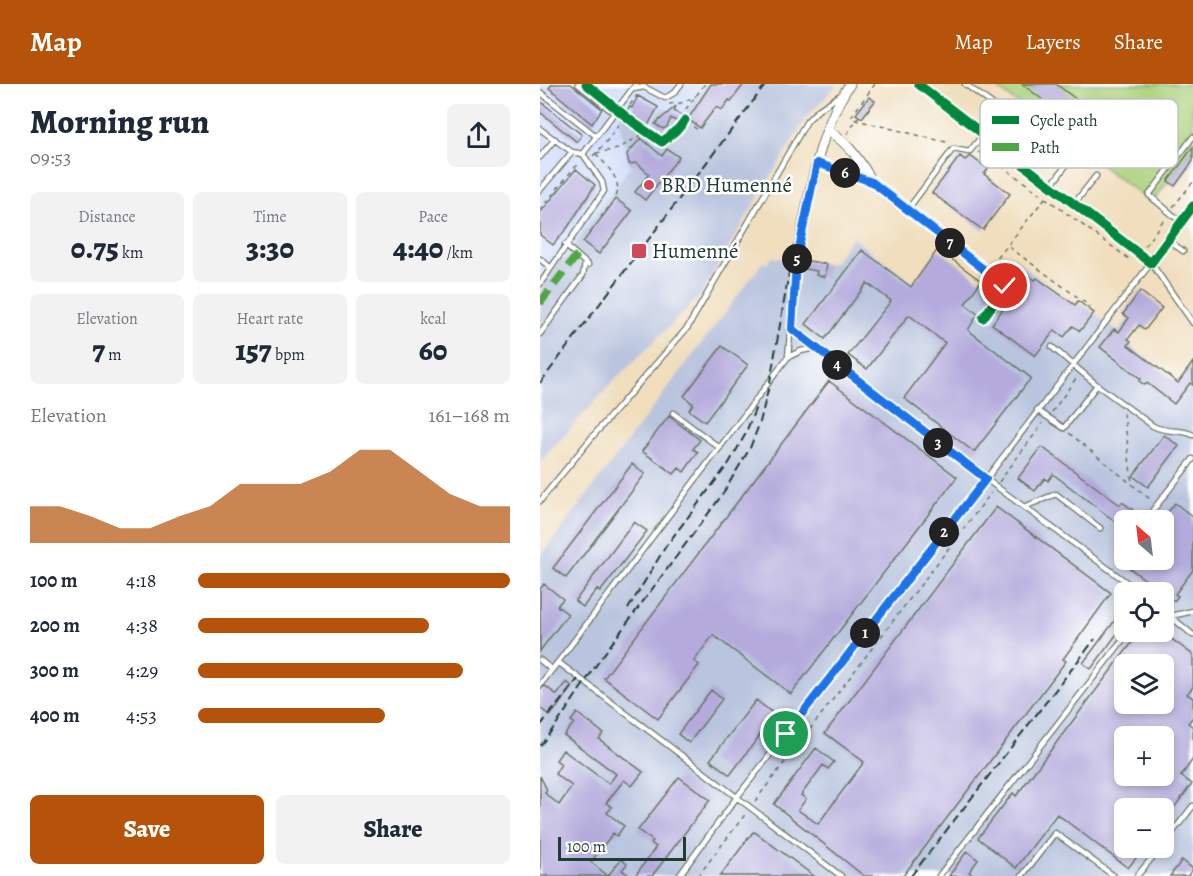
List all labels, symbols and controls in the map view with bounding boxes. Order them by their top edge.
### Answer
text: Map [30,23,82,61]
text: Map [954,28,993,56]
text: Layers [1026,28,1081,56]
text: Share [1114,28,1163,56]
text: Morning run [30,99,209,144]
legend [980,99,1178,168]
button: share [447,104,510,167]
text: Cycle path [1030,110,1098,132]
text: Path [1030,137,1060,159]
text: 09:53 [30,144,71,171]
pin: 6 [830,158,860,188]
text: 6 [841,162,849,184]
place label: BRD Humenné [661,171,792,199]
marker: BRD Humenné [642,178,656,192]
text: Distance [78,206,136,228]
text: Time [253,206,287,228]
text: Pace [418,206,448,228]
text: 0.75 [71,228,119,268]
text: 3:30 [246,228,294,268]
text: 4:40 [393,228,443,268]
pin: 7 [935,228,965,258]
text: 7 [947,232,953,254]
place label: Humenné [652,237,739,265]
text: km [119,242,143,264]
text: /km [443,242,473,264]
marker: Humenné [630,242,648,260]
pin: 5 [782,244,812,274]
text: 5 [794,248,800,270]
pin [979,260,1030,311]
icon: check [988,269,1021,302]
text: Elevation [76,308,138,330]
text: Heart rate [237,308,303,330]
text: kcal [420,308,446,330]
text: 7 [92,330,105,370]
text: 157 [235,330,272,370]
text: 60 [419,330,447,370]
text: m [105,344,122,366]
text: bpm [272,344,305,366]
pin: 4 [822,350,852,380]
text: 4 [833,354,841,376]
text: Elevation [30,402,107,429]
text: 161–168 m [429,402,510,429]
pin: 3 [923,428,953,458]
text: 3 [935,432,941,454]
north arrow [1114,510,1174,570]
map controls [1114,510,1174,858]
pin: 2 [929,517,959,547]
text: 2 [940,521,948,543]
text: 100 m [30,567,78,594]
text: 4:18 [126,567,156,594]
button: locate [1114,582,1174,642]
text: 200 m [30,612,80,639]
text: 4:38 [126,612,158,639]
pin: 1 [850,618,880,648]
text: 1 [862,622,868,644]
button: layers [1114,654,1174,714]
text: 300 m [30,657,79,684]
text: 4:29 [126,657,158,684]
text: 400 m [30,702,80,729]
text: 4:53 [126,702,157,729]
pin [760,708,811,759]
icon: arrive [769,717,802,750]
button: + [1114,726,1174,786]
button: Save [30,795,264,864]
button: Share [276,795,510,864]
button: − [1114,798,1174,858]
scale bar [558,834,686,862]
text: 100 m [567,836,606,858]

